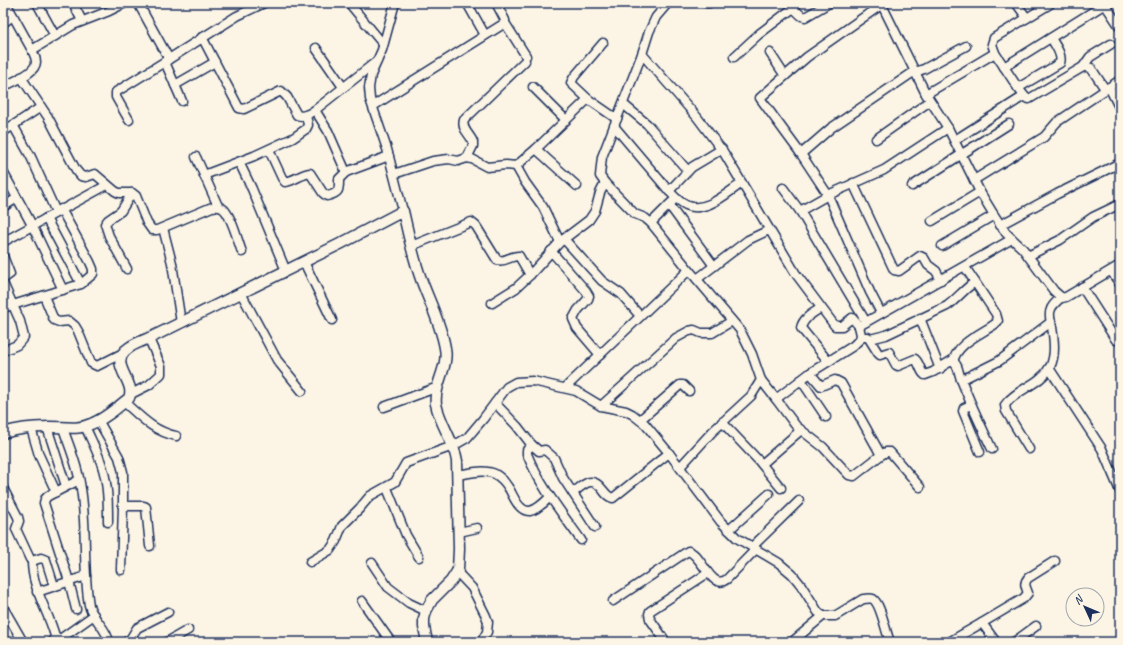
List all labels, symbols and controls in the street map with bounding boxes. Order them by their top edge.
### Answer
north arrow [1065,587,1105,627]
text: N [1070,591,1087,607]

